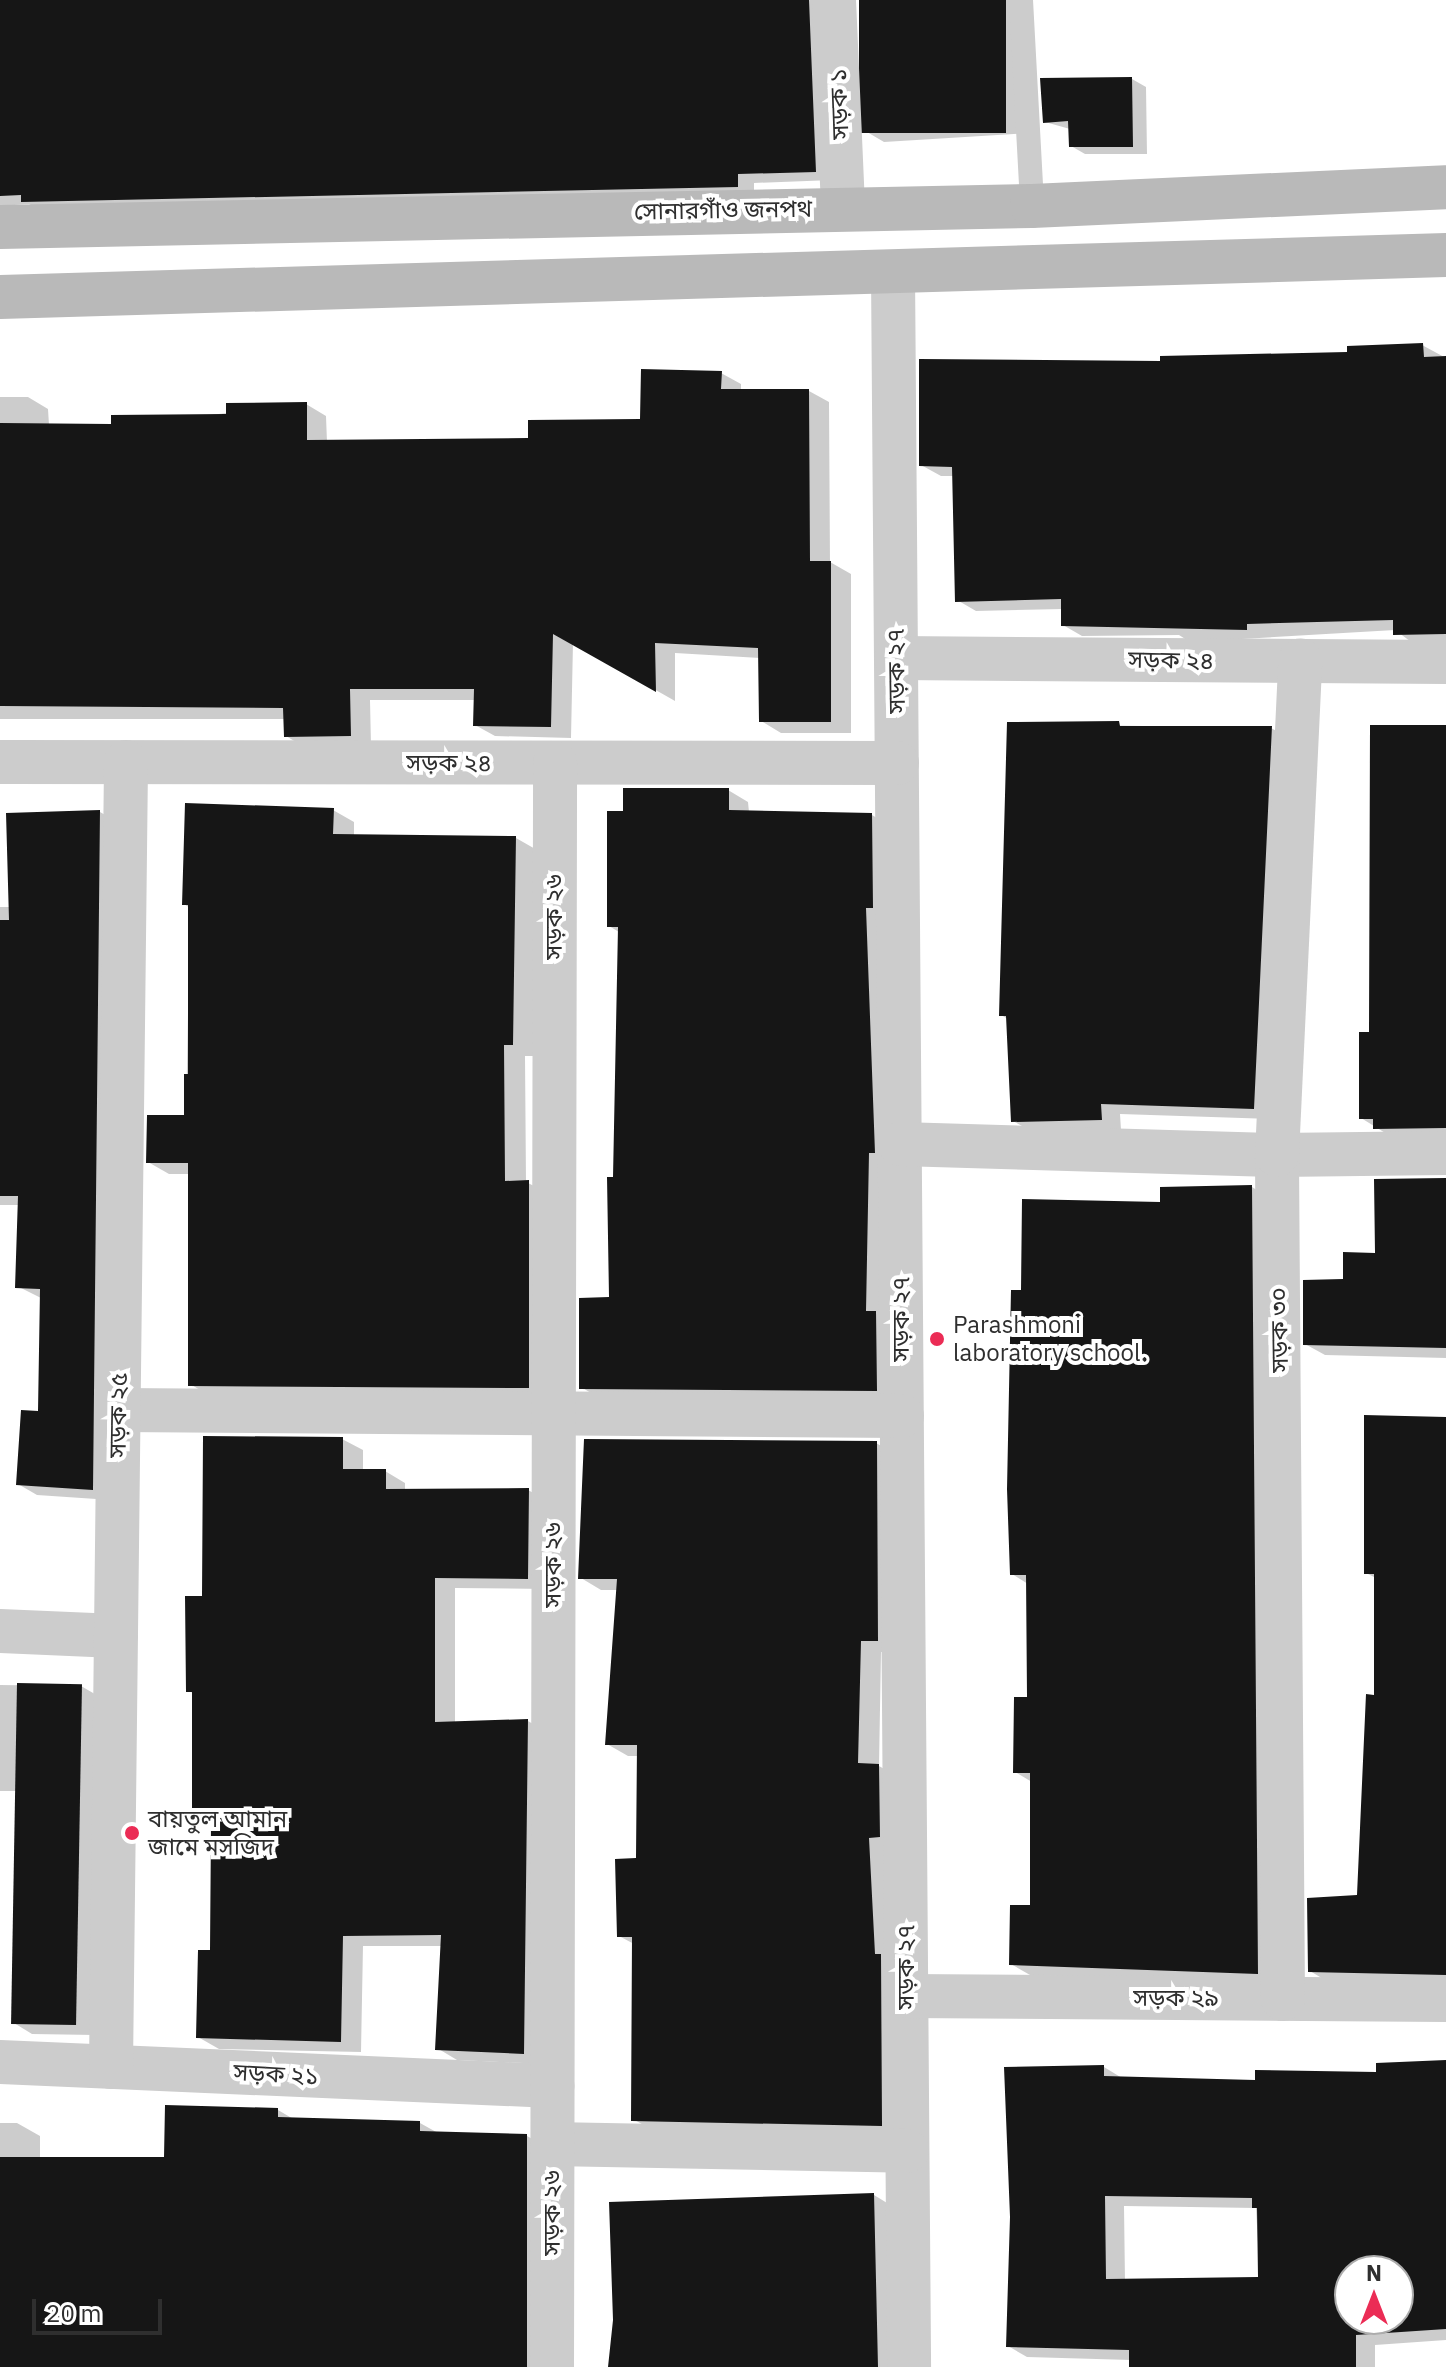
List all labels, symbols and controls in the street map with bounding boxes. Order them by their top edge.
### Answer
street label: সড়ক ১ [823,68,855,140]
street label: সোনারগাঁও জনপথ [634,194,812,226]
street label: সড়ক ২৭ [881,628,911,714]
street label: সড়ক ২৪ [1128,645,1214,675]
street label: সড়ক ২৪ [406,749,492,777]
street label: সড়ক ২৬ [540,874,568,960]
street label: সড়ক ২৭ [887,1276,915,1362]
street label: সড়ক ৩০ [1264,1287,1294,1373]
place label: Parashmoni laboratory school. [953,1311,1147,1367]
marker: Parashmoni laboratory school. [928,1330,946,1348]
street label: সড়ক ২৫ [103,1372,133,1458]
street label: সড়ক ২৬ [539,1522,567,1608]
place label: বায়তুল আমান জামে মসজিদ [148,1805,287,1861]
marker: বায়তুল আমান জামে মসজিদ [123,1824,141,1842]
street label: সড়ক ২৭ [892,1924,920,2010]
street label: সড়ক ২৯ [1133,1984,1219,2012]
street label: সড়ক ২১ [233,2057,319,2091]
street label: সড়ক ২৬ [538,2170,566,2256]
north arrow [1334,2255,1414,2335]
text: N [1366,2258,1382,2287]
scale bar [36,2283,166,2333]
text: 20 m [46,2297,101,2329]

